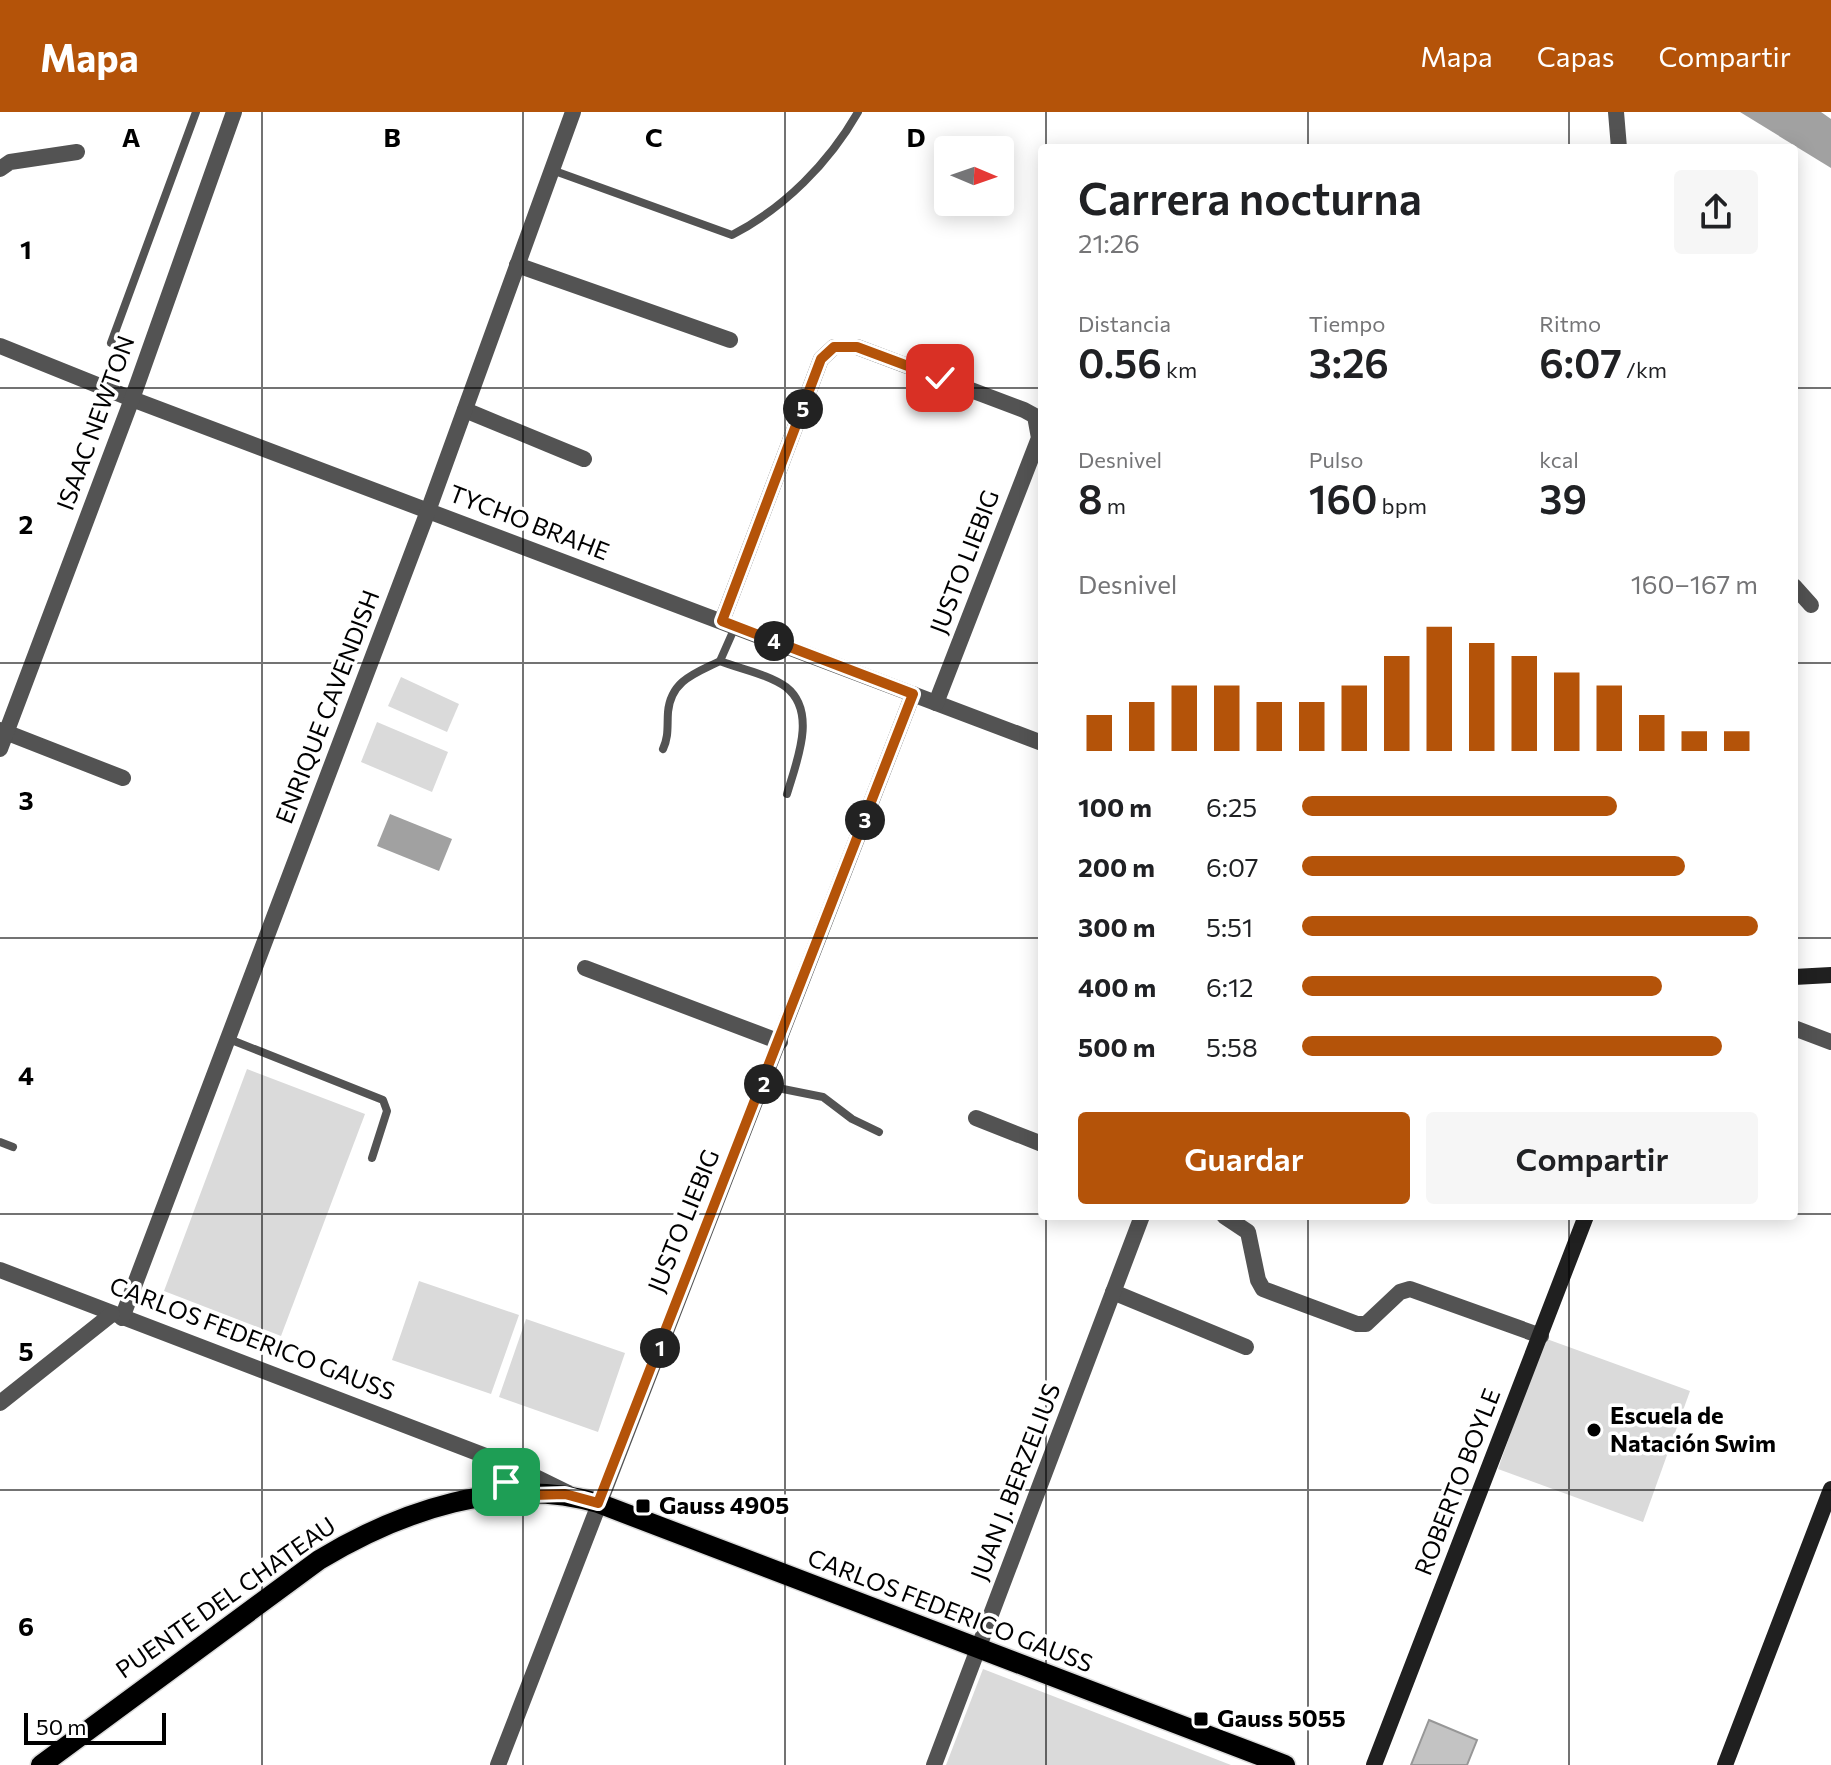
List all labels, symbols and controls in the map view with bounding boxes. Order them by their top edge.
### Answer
text: Mapa [40,33,139,80]
text: Mapa [1420,39,1493,73]
text: Capas [1537,39,1614,73]
text: Compartir [1658,39,1791,73]
text: A [122,121,141,152]
text: B [383,121,401,152]
text: C [645,121,663,152]
text: D [906,121,926,152]
north arrow [934,136,1014,216]
map controls [934,136,1014,216]
text: Carrera nocturna [1078,170,1422,224]
button: share [1674,170,1758,254]
text: 21:26 [1078,227,1140,258]
text: 1 [20,233,32,264]
text: Distancia [1078,310,1171,337]
text: Tiempo [1309,310,1385,337]
text: Ritmo [1539,310,1601,337]
street label: ISAAC NEWTON [50,331,140,514]
text: 0.56 [1078,337,1162,386]
text: 3:26 [1309,337,1389,386]
text: 6:07 [1539,337,1622,386]
pin [906,344,974,412]
icon: check [918,356,962,400]
text: km [1162,356,1197,383]
text: /km [1622,356,1667,383]
pin: 5 [783,389,823,429]
text: 5 [797,395,809,422]
text: Desnivel [1078,446,1162,473]
text: Pulso [1309,446,1364,473]
text: kcal [1539,446,1579,473]
text: 8 [1078,473,1103,522]
text: 160 [1309,473,1377,522]
text: 39 [1539,473,1587,522]
street label: TYCHO BRAHE [445,478,614,565]
street label: JUSTO LIEBIG [923,485,1004,637]
text: m [1103,492,1126,519]
text: bpm [1377,492,1427,519]
text: 2 [19,508,33,539]
text: Desnivel [1078,568,1177,599]
text: 160–167 m [1631,568,1758,599]
street label: ENRIQUE CAVENDISH [269,586,385,827]
pin: 4 [754,621,794,661]
text: 4 [767,627,781,654]
text: 3 [18,784,34,815]
text: 100 m [1078,791,1152,822]
text: 6:25 [1206,791,1257,822]
pin: 3 [845,800,885,840]
text: 3 [859,806,871,833]
text: 200 m [1078,851,1155,882]
text: 6:07 [1206,851,1259,882]
text: 300 m [1078,911,1155,942]
text: 5:51 [1206,911,1253,942]
text: 400 m [1078,971,1156,1002]
text: 6:12 [1206,971,1253,1002]
text: 500 m [1078,1031,1155,1062]
text: 5:58 [1206,1031,1258,1062]
text: 4 [18,1059,34,1090]
pin: 2 [744,1064,784,1104]
text: 2 [758,1070,770,1097]
button: Guardar [1078,1112,1410,1204]
button: Compartir [1426,1112,1758,1204]
street label: JUSTO LIEBIG [641,1145,724,1296]
street label: CARLOS FEDERICO GAUSS [106,1270,399,1405]
pin: 1 [640,1328,680,1368]
text: 1 [655,1334,665,1361]
text: 5 [18,1335,34,1366]
street label: JUAN J. BERZELIUS [964,1379,1066,1584]
street label: ROBERTO BOYLE [1408,1384,1505,1579]
place label: Escuela de Natación Swim [1610,1400,1776,1457]
marker: Escuela de Natación Swim [1585,1421,1603,1439]
pin [472,1448,540,1516]
icon: arrive [484,1460,528,1504]
place label: Gauss 4905 [659,1490,789,1519]
marker: Gauss 4905 [634,1497,652,1515]
street label: PUENTE DEL CHATEAU [110,1510,340,1684]
street label: CARLOS FEDERICO GAUSS [804,1542,1097,1677]
text: 6 [18,1610,34,1641]
place label: Gauss 5055 [1217,1703,1346,1732]
scale bar [24,1709,166,1745]
marker: Gauss 5055 [1192,1710,1210,1728]
text: 50 m [36,1713,86,1740]

